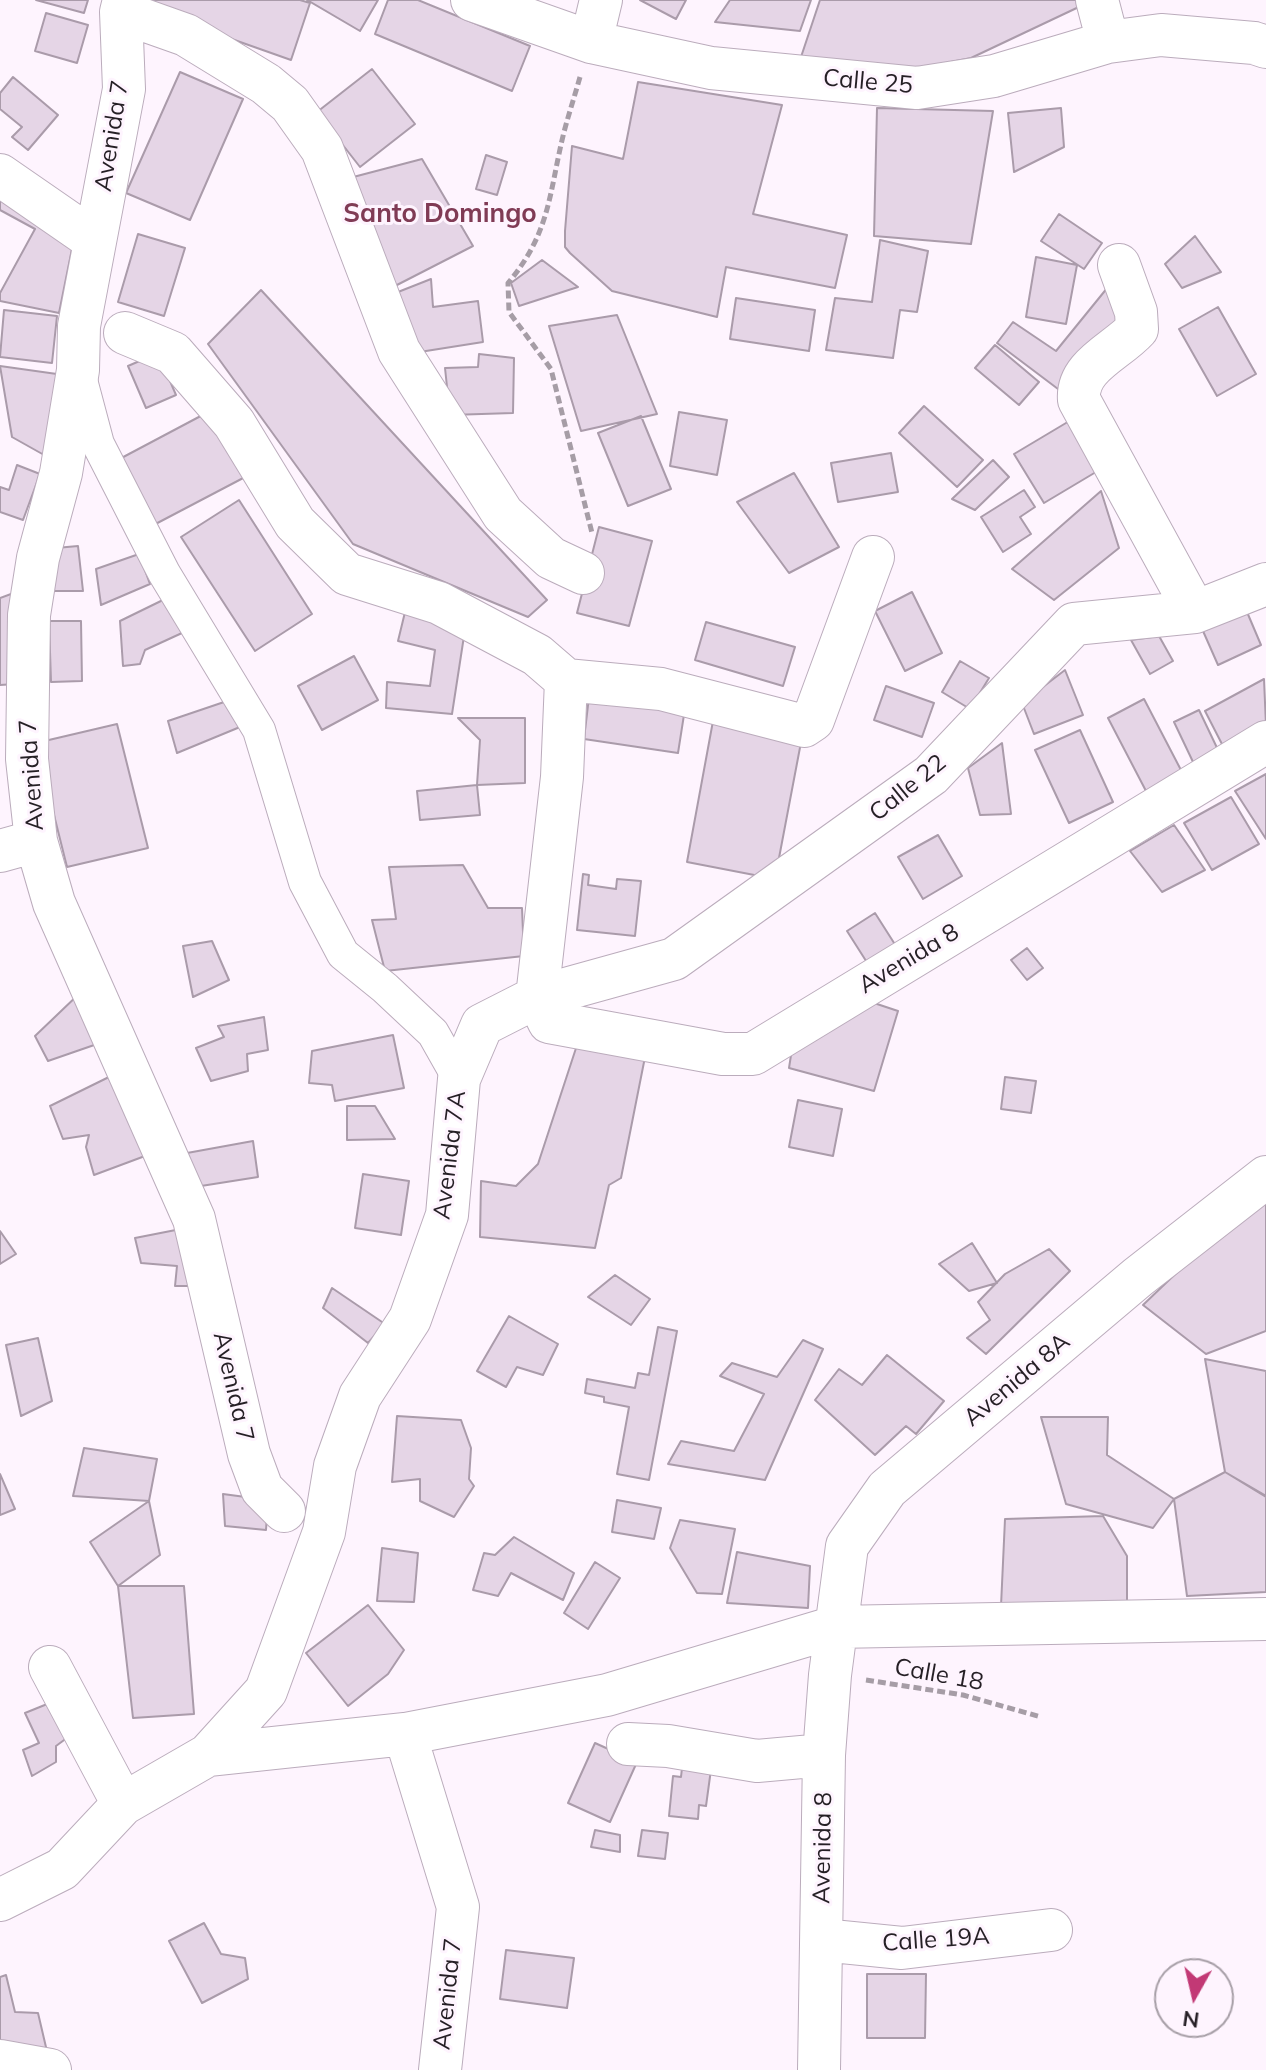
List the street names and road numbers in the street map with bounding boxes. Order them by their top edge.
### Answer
street label: Calle 25 [822,64,914,100]
street label: Avenida 7 [89,79,135,193]
street label: Avenida 7 [14,718,50,832]
street label: Calle 22 [864,749,952,827]
street label: Avenida 8 [854,918,964,1000]
street label: Avenida 7A [428,1089,472,1221]
street label: Avenida 8A [958,1327,1076,1433]
street label: Avenida 7 [206,1329,260,1445]
street label: Calle 18 [892,1653,986,1697]
street label: Avenida 8 [808,1792,838,1904]
street label: Calle 19A [881,1922,991,1958]
street label: Avenida 7 [428,1937,468,2051]

